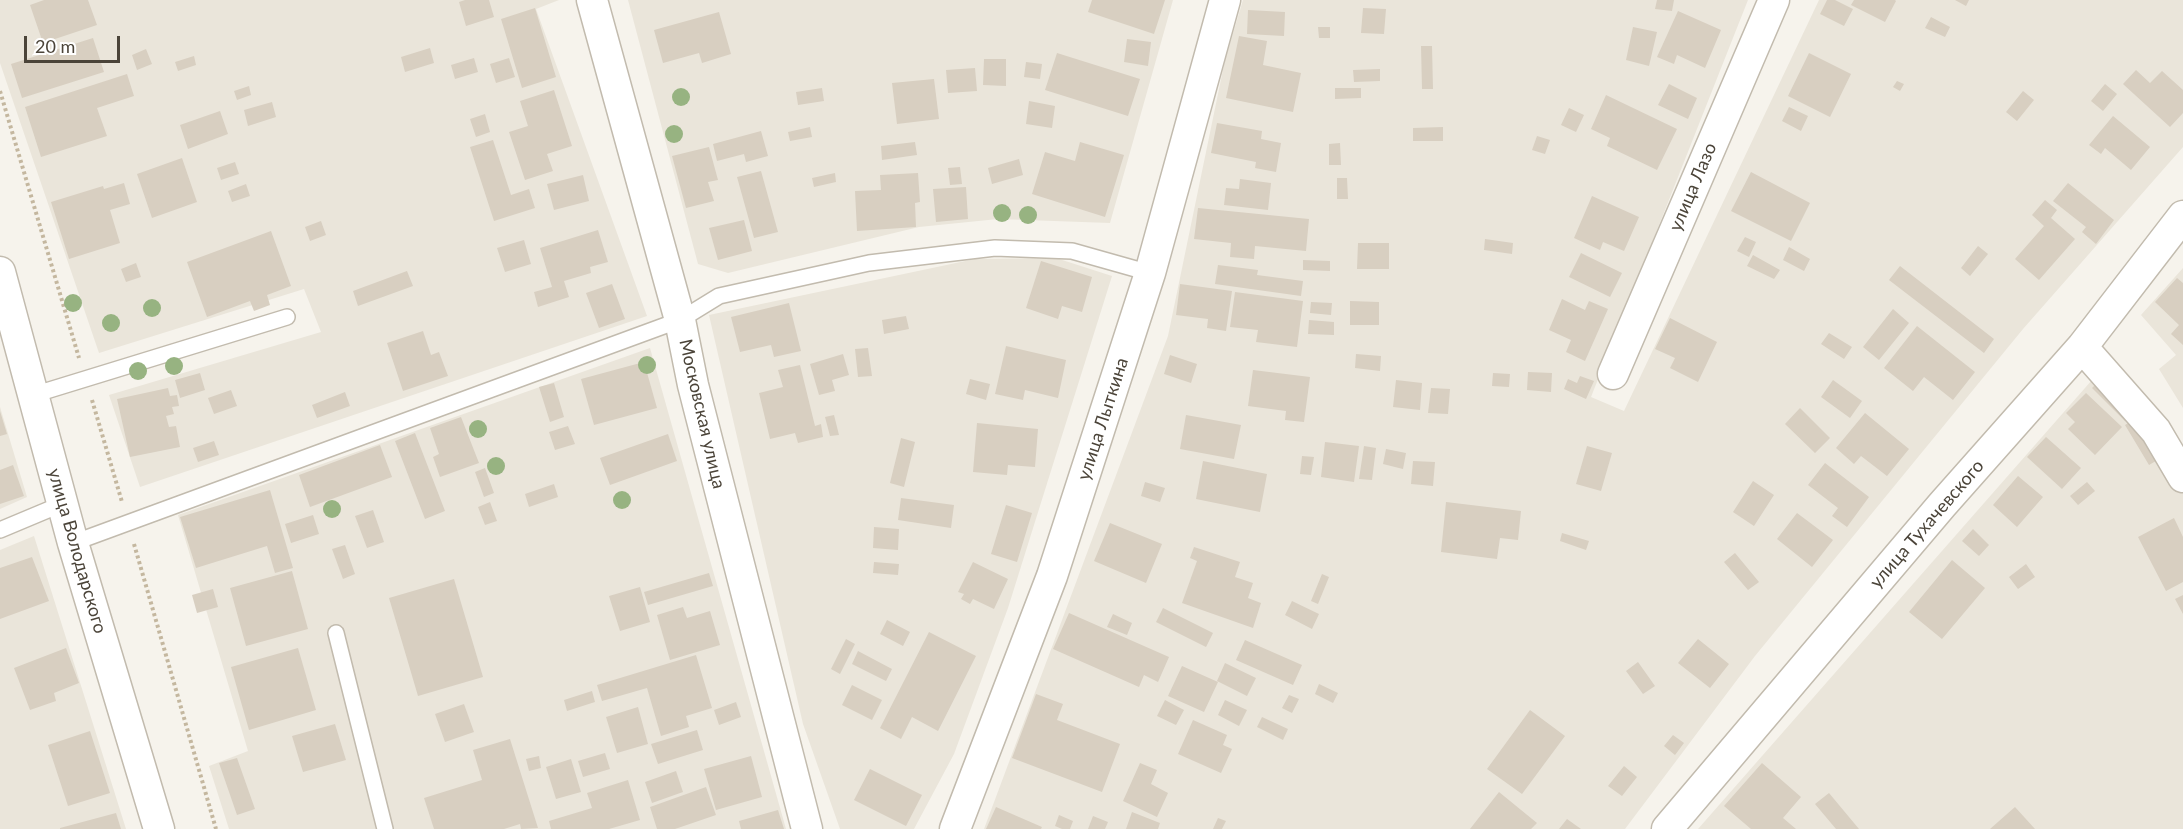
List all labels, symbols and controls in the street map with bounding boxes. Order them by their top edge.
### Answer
scale bar [27,24,123,62]
text: 20 m [35,35,75,57]
street label: улица Лазо [1665,140,1721,234]
street label: Московская улица [674,337,730,491]
street label: улица Лыткина [1073,355,1133,483]
street label: улица Тухачевского [1865,456,1989,592]
street label: улица Володарского [43,466,111,636]

